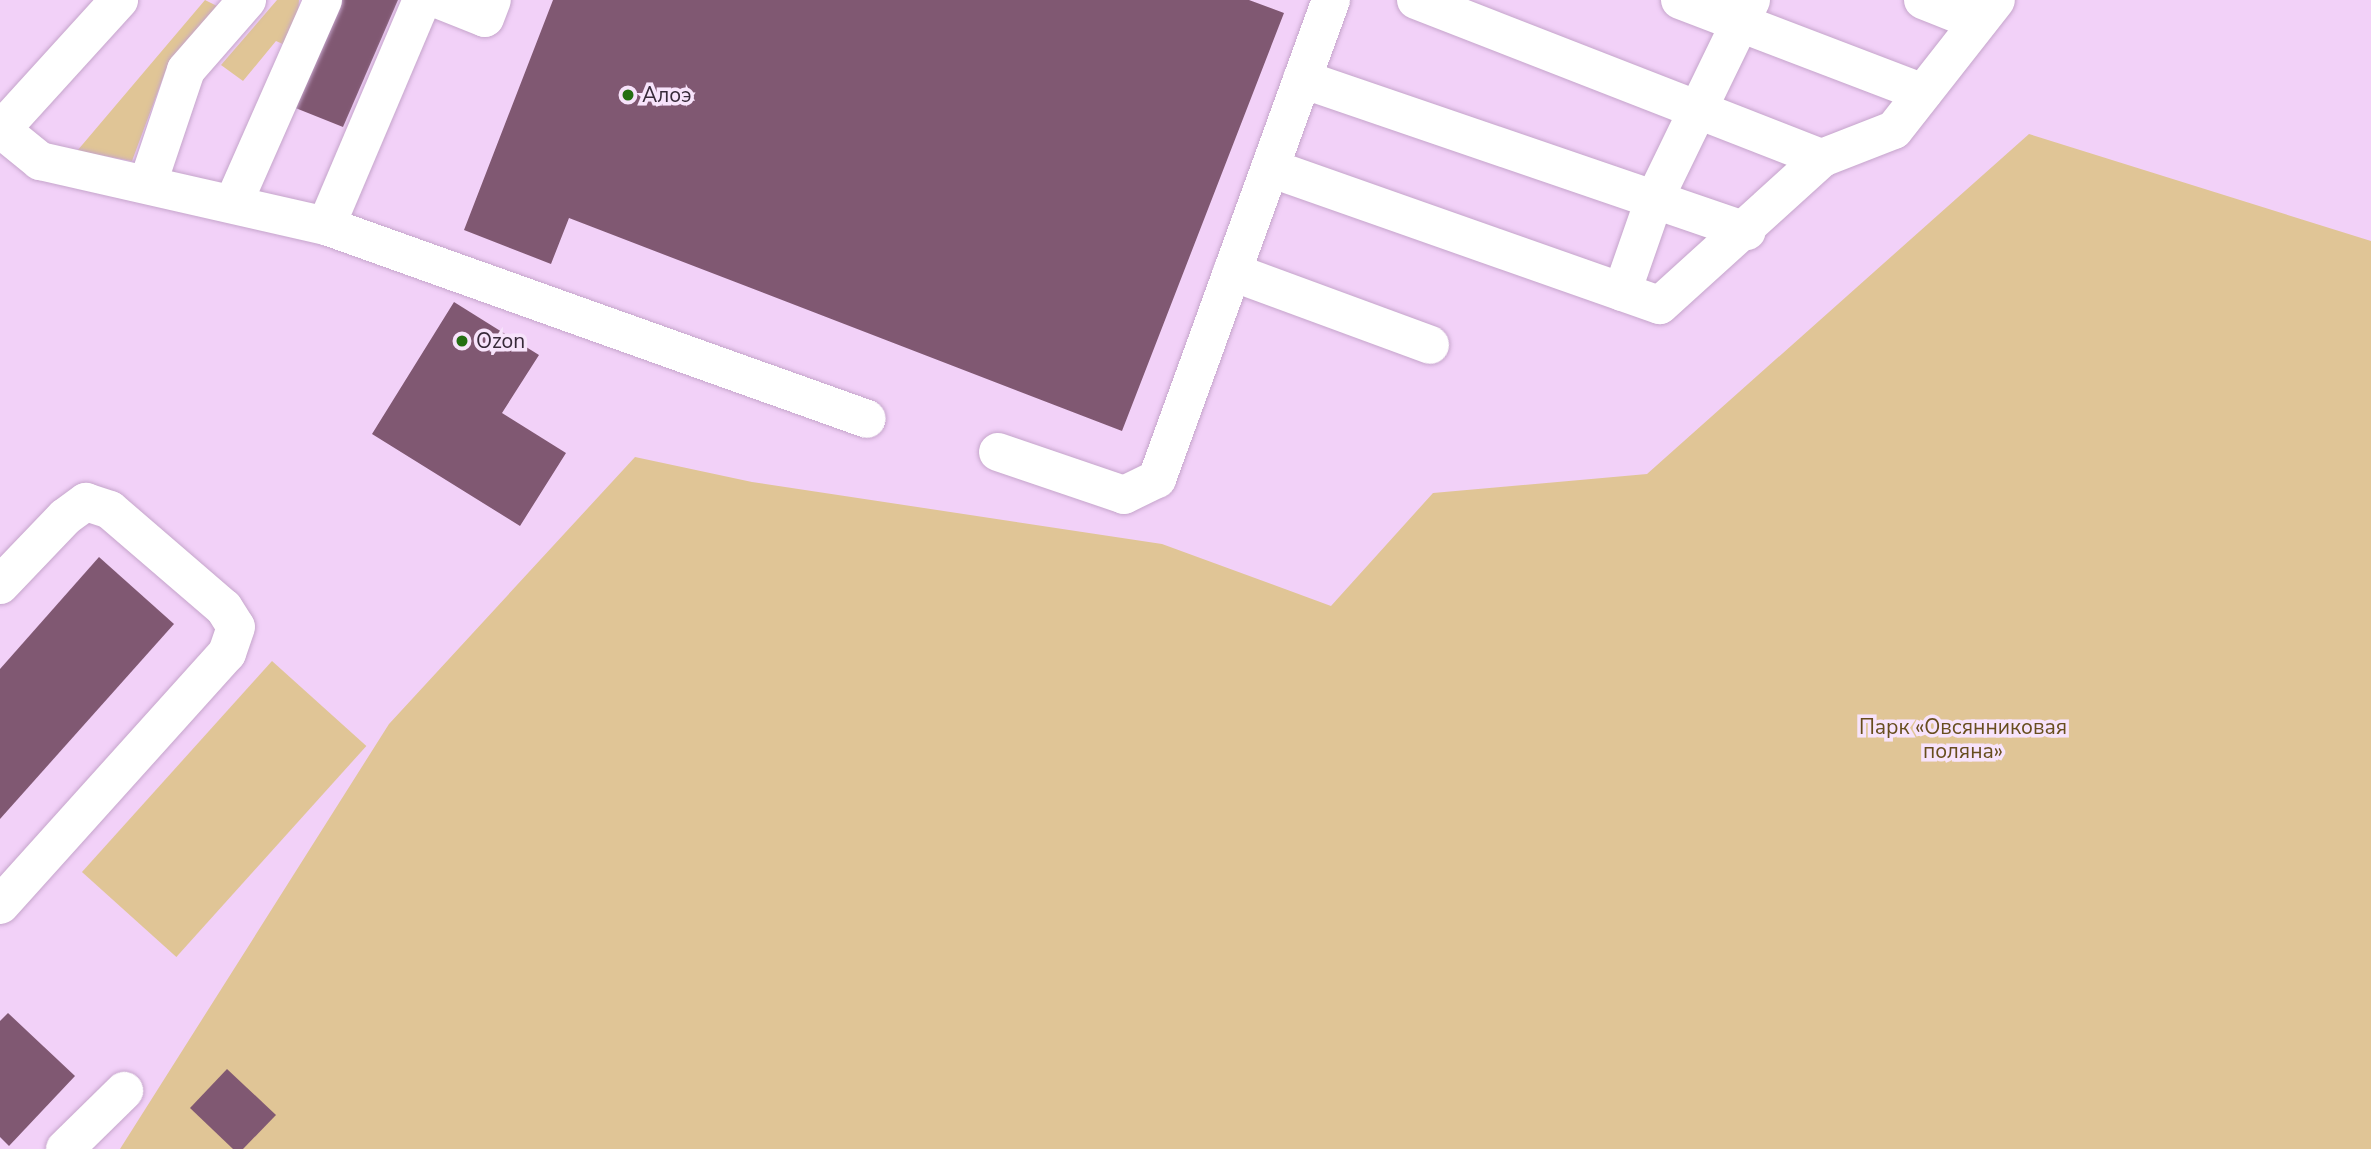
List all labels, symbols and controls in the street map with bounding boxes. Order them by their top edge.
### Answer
place label: Алоэ [642,82,692,108]
marker: Алоэ [620,87,636,103]
place label: Ozon [476,328,525,354]
marker: Ozon [454,333,470,349]
park label: Парк «Овсянниковая поляна» [1859,714,2067,764]

